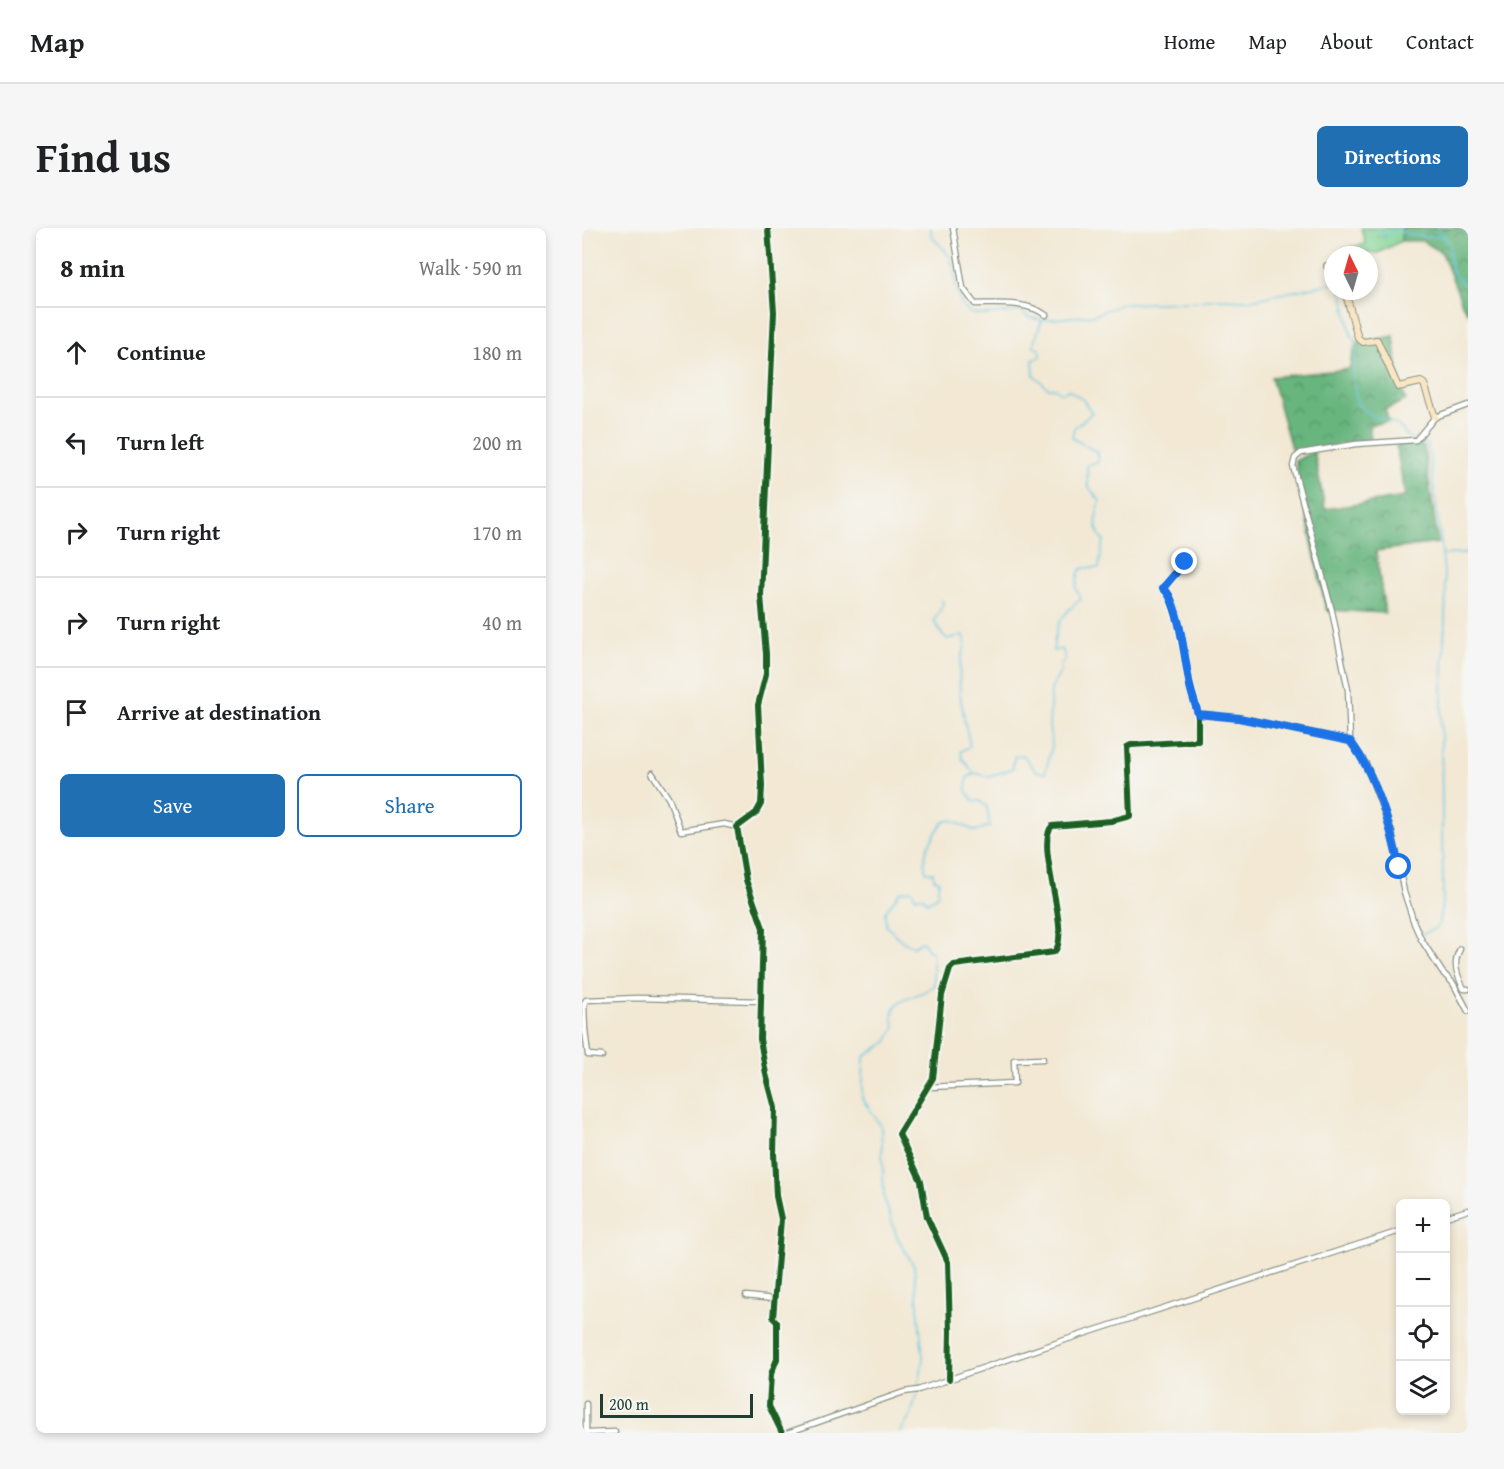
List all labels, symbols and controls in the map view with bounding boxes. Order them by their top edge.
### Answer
text: Map [30,21,84,62]
text: Home [1164,26,1215,57]
text: Map [1248,26,1287,57]
text: About [1320,26,1373,57]
text: Contact [1406,26,1474,57]
text: Find us [36,126,171,187]
button: Directions [1317,126,1468,187]
north arrow [1324,246,1378,300]
text: 8 min [60,248,125,287]
text: Walk · 590 m [419,253,522,282]
icon: ahead [60,336,93,369]
text: Continue [117,336,206,368]
text: 180 m [472,338,522,367]
icon: left [60,426,93,459]
text: Turn left [117,426,204,458]
text: 200 m [472,428,522,457]
icon: right [60,516,93,549]
text: Turn right [117,516,220,548]
text: 170 m [472,518,522,547]
route end [1171,548,1197,574]
icon: right [60,606,93,639]
text: Turn right [117,606,220,638]
text: 40 m [482,608,522,637]
icon: arrive [60,696,93,729]
text: Arrive at destination [117,696,321,728]
button: Save [60,774,285,837]
button: Share [297,774,522,837]
route start [1385,853,1411,879]
map controls [1396,1199,1450,1415]
button: + [1396,1199,1450,1253]
button: − [1396,1253,1450,1307]
button: locate [1396,1307,1450,1361]
button: layers [1396,1361,1450,1415]
scale bar [600,1391,753,1418]
text: 200 m [609,1392,649,1416]

